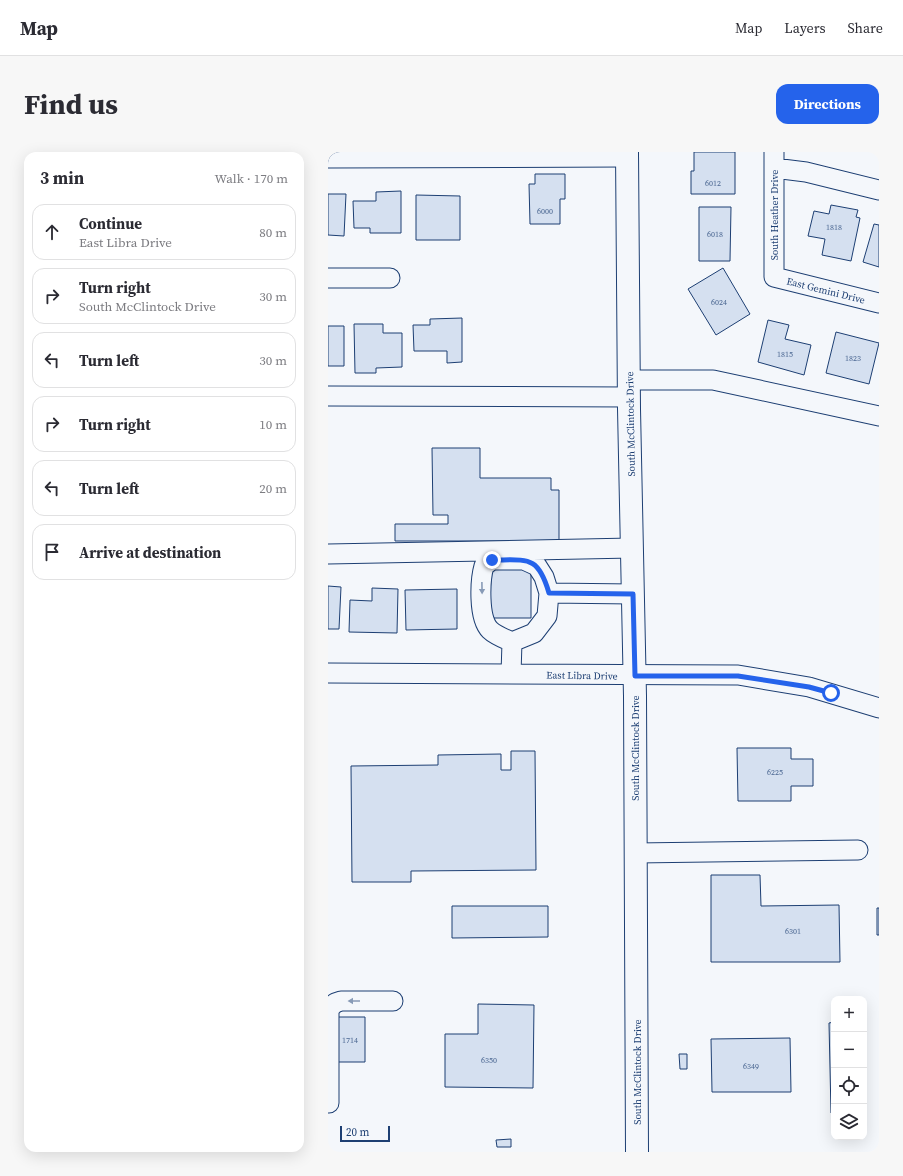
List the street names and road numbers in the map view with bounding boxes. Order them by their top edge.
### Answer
street label: South Heather Drive [768,170,781,260]
street label: East Gemini Drive [785,274,866,307]
street label: South McClintock Drive [623,371,638,477]
street label: East Libra Drive [546,668,618,683]
street label: South McClintock Drive [629,695,642,801]
street label: South McClintock Drive [631,1019,644,1125]

